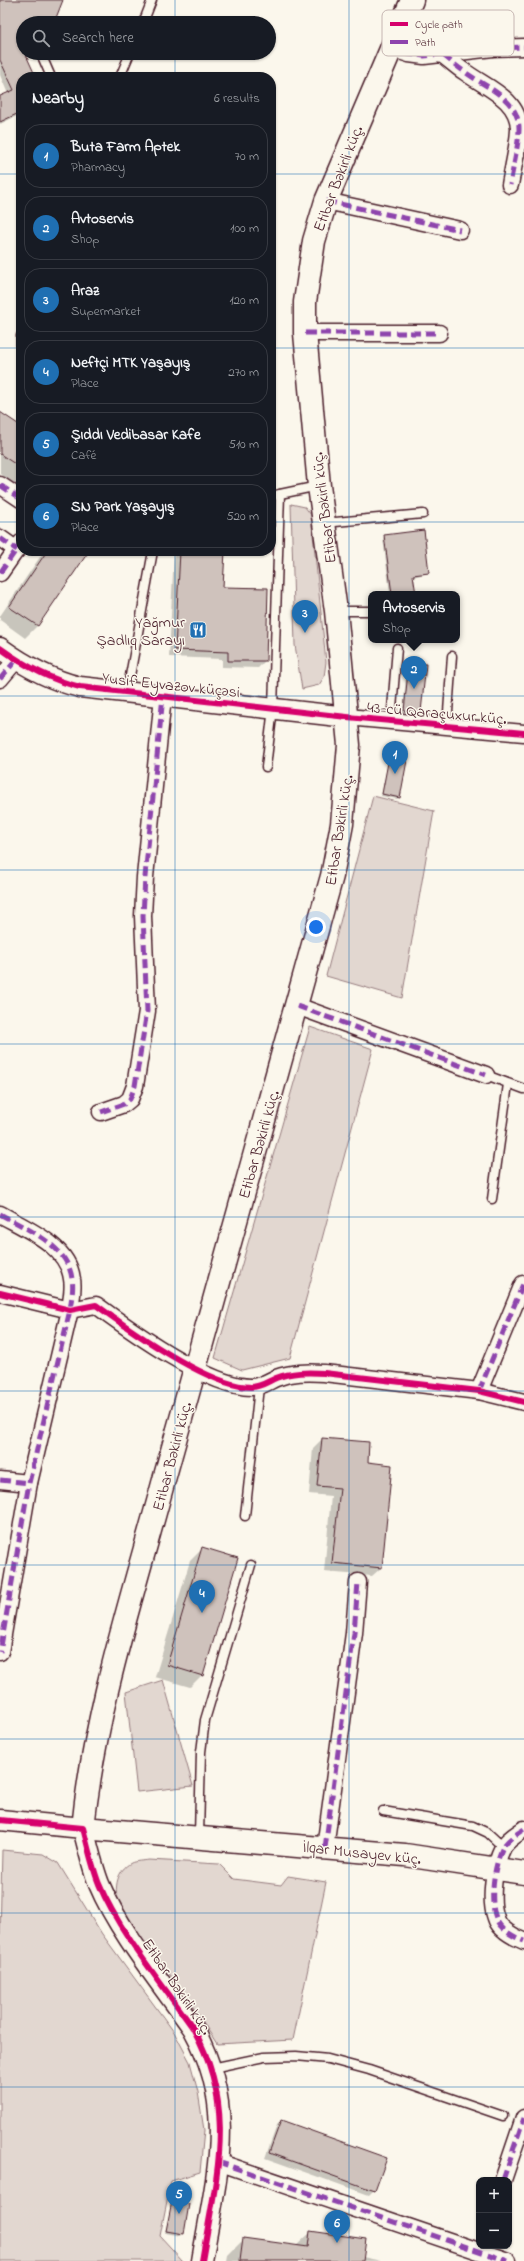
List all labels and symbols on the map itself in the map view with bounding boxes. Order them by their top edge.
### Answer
legend [382,10,514,56]
text: Cycle path [415,17,463,34]
text: Path [415,35,436,51]
street label: Etibar Bəkirli küç. [308,122,370,235]
street label: Etibar Bəkirli küç. [306,451,344,565]
pin: 3 [292,600,318,633]
place label: Yağmur Şadlıq Sarayı [97,611,185,653]
restaurant icon: Yağmur Şadlıq Sarayı [188,620,208,640]
pin: 2 [401,656,427,689]
street label: Yusif Eyvazov küçəsi [101,667,241,705]
street label: 43-cü Qaraçuxur küç. [366,696,508,732]
pin: 1 [382,741,408,774]
street label: Etibar Bəkirli küç. [319,773,361,888]
your location [306,917,326,937]
street label: Etibar Bəkirli küç. [233,1087,287,1202]
street label: Etibar Bəkirli küç. [147,1399,199,1514]
pin: 4 [189,1580,215,1613]
street label: İlqar Musayev küç. [301,1836,422,1872]
street label: Etibar Bəkirli küç. [135,1934,218,2040]
pin: 5 [166,2181,192,2214]
pin: 6 [324,2210,350,2243]

